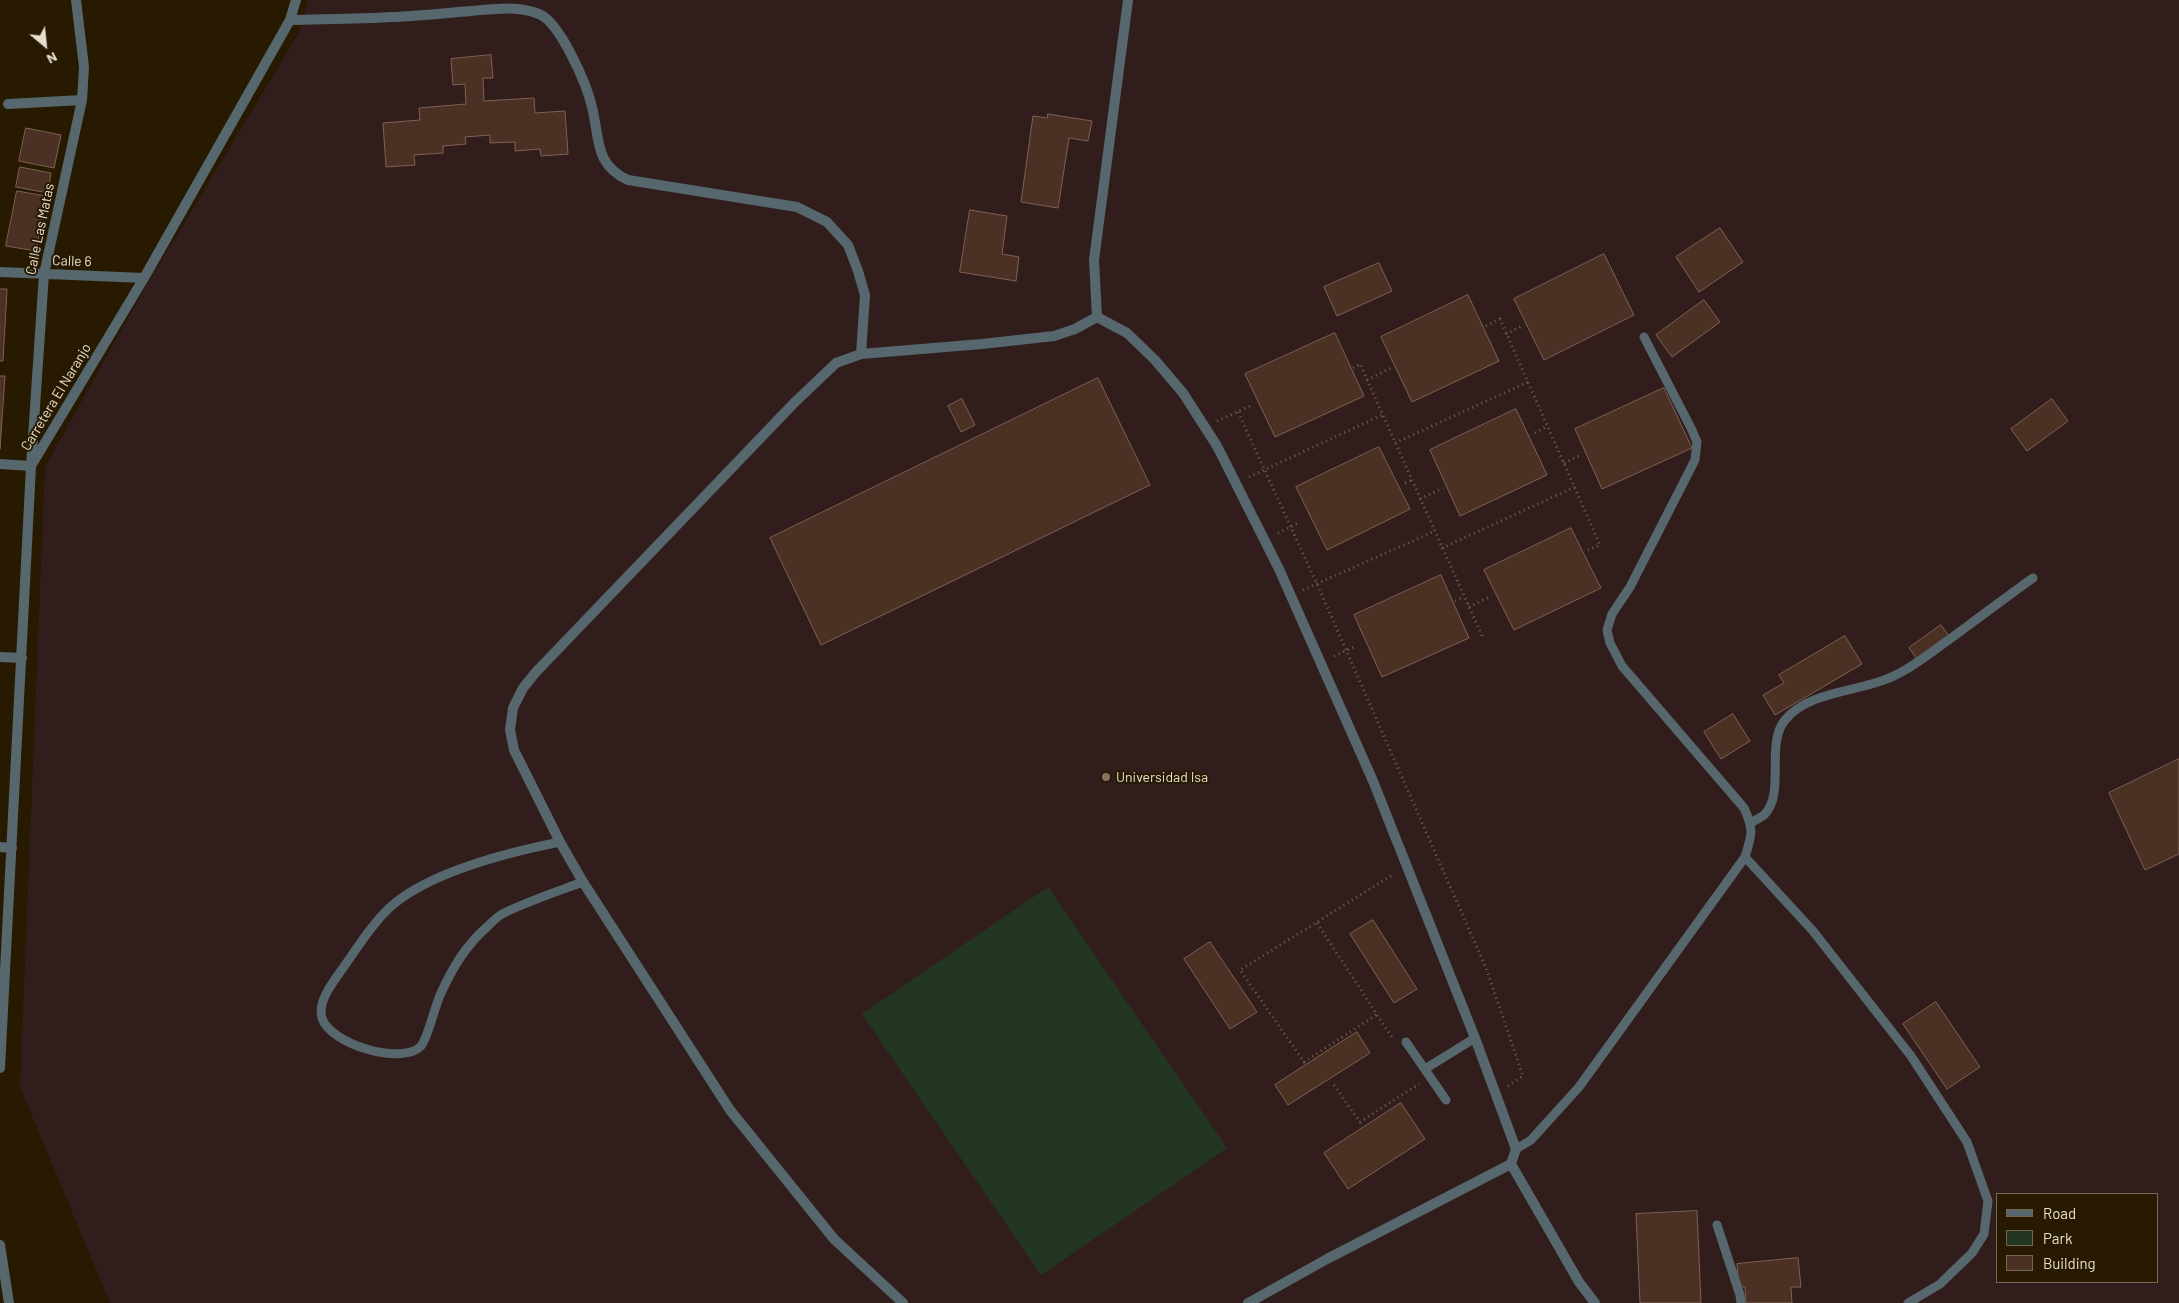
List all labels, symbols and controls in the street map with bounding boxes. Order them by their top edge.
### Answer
north arrow [20,20,70,70]
text: N [44,49,60,68]
street label: Calle Las Matas [22,182,58,276]
street label: Calle 6 [52,252,92,270]
street label: Carretera El Naranjo [17,340,95,454]
place label: Universidad Isa [1116,769,1208,785]
marker: Universidad Isa [1100,771,1112,783]
legend [1996,1193,2159,1283]
text: Road [2043,1204,2076,1222]
text: Park [2043,1229,2072,1247]
text: Building [2043,1254,2096,1272]

